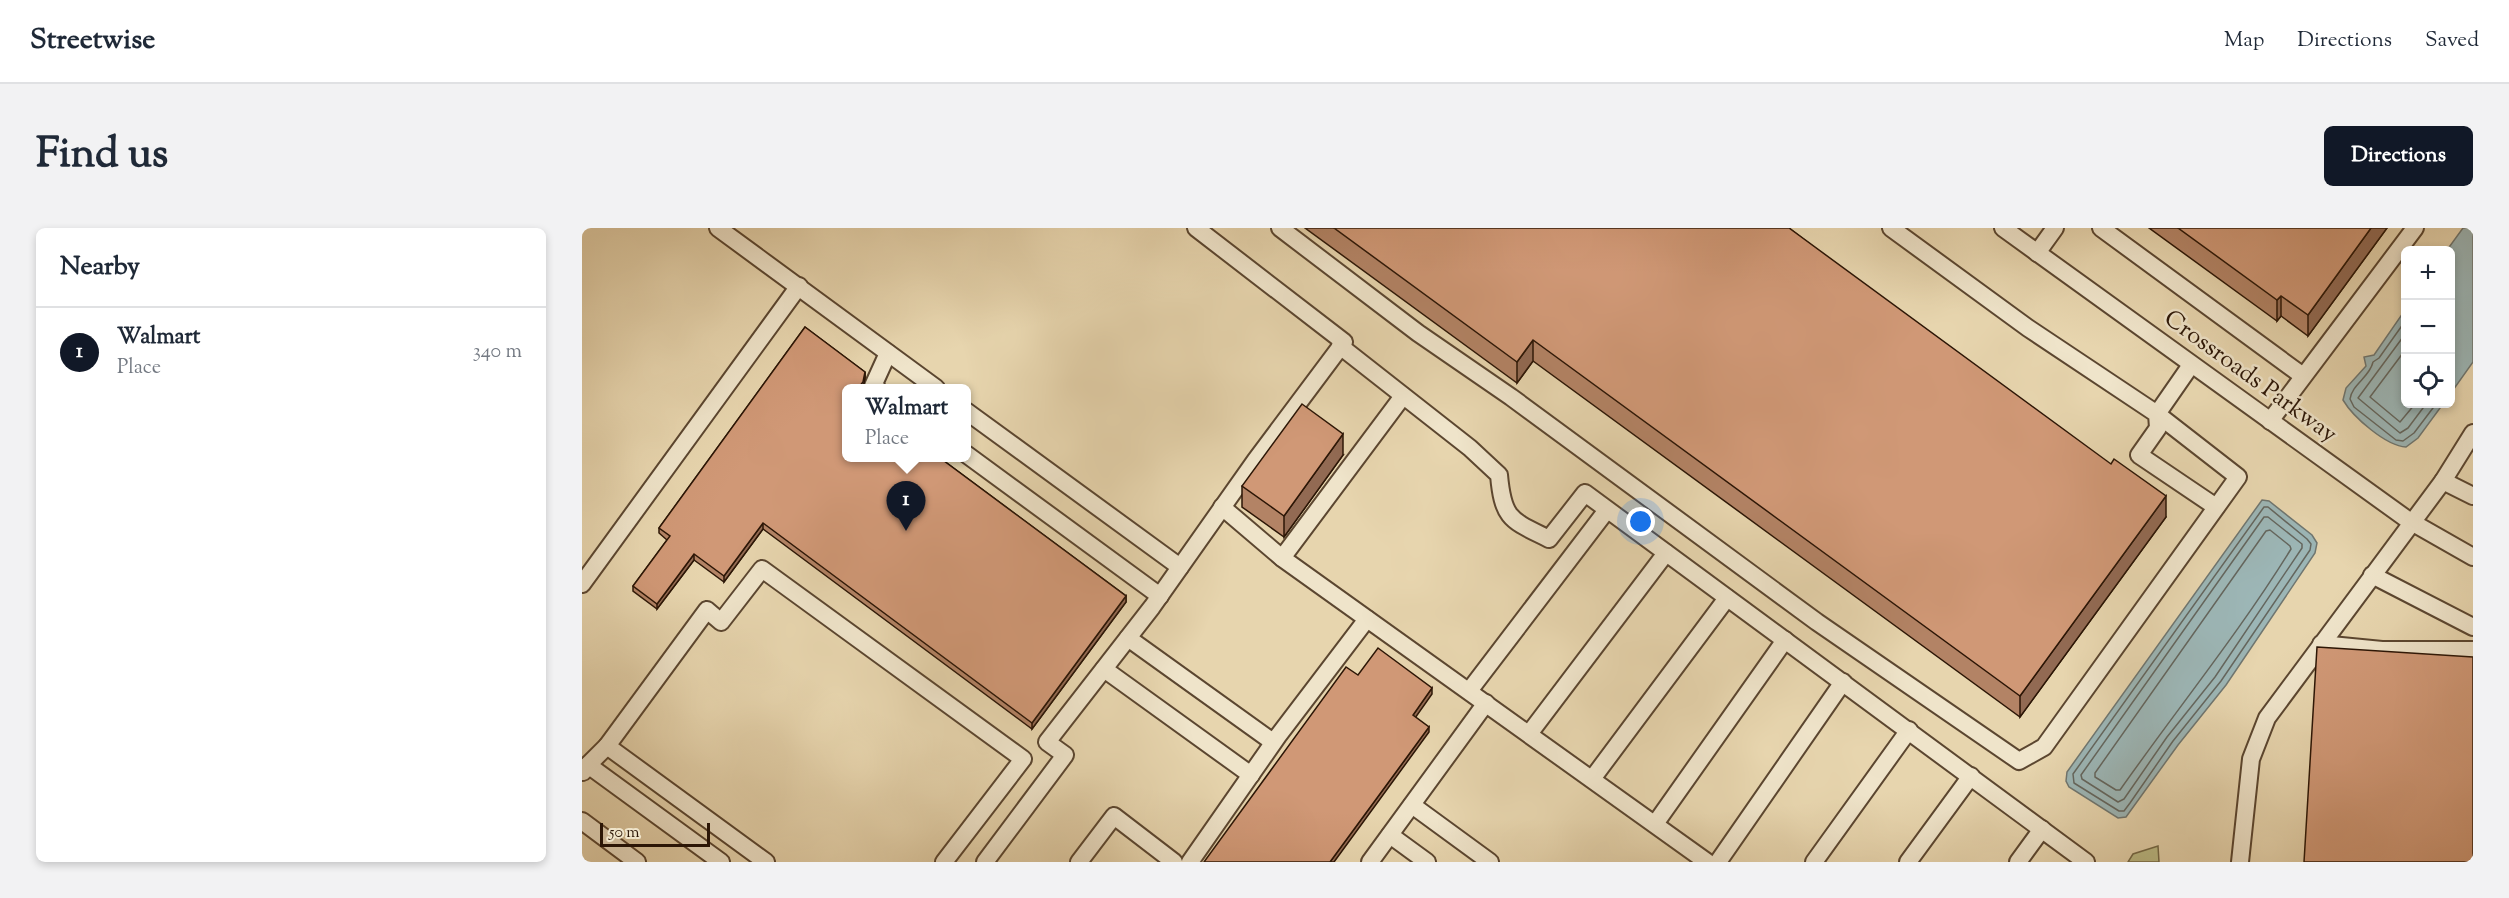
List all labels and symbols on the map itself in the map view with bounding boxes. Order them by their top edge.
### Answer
street label: Crossroads Parkway [2156,302,2344,452]
pin: 1 [886,482,926,531]
your location [1626,507,1655,536]
scale bar [600,820,710,848]

